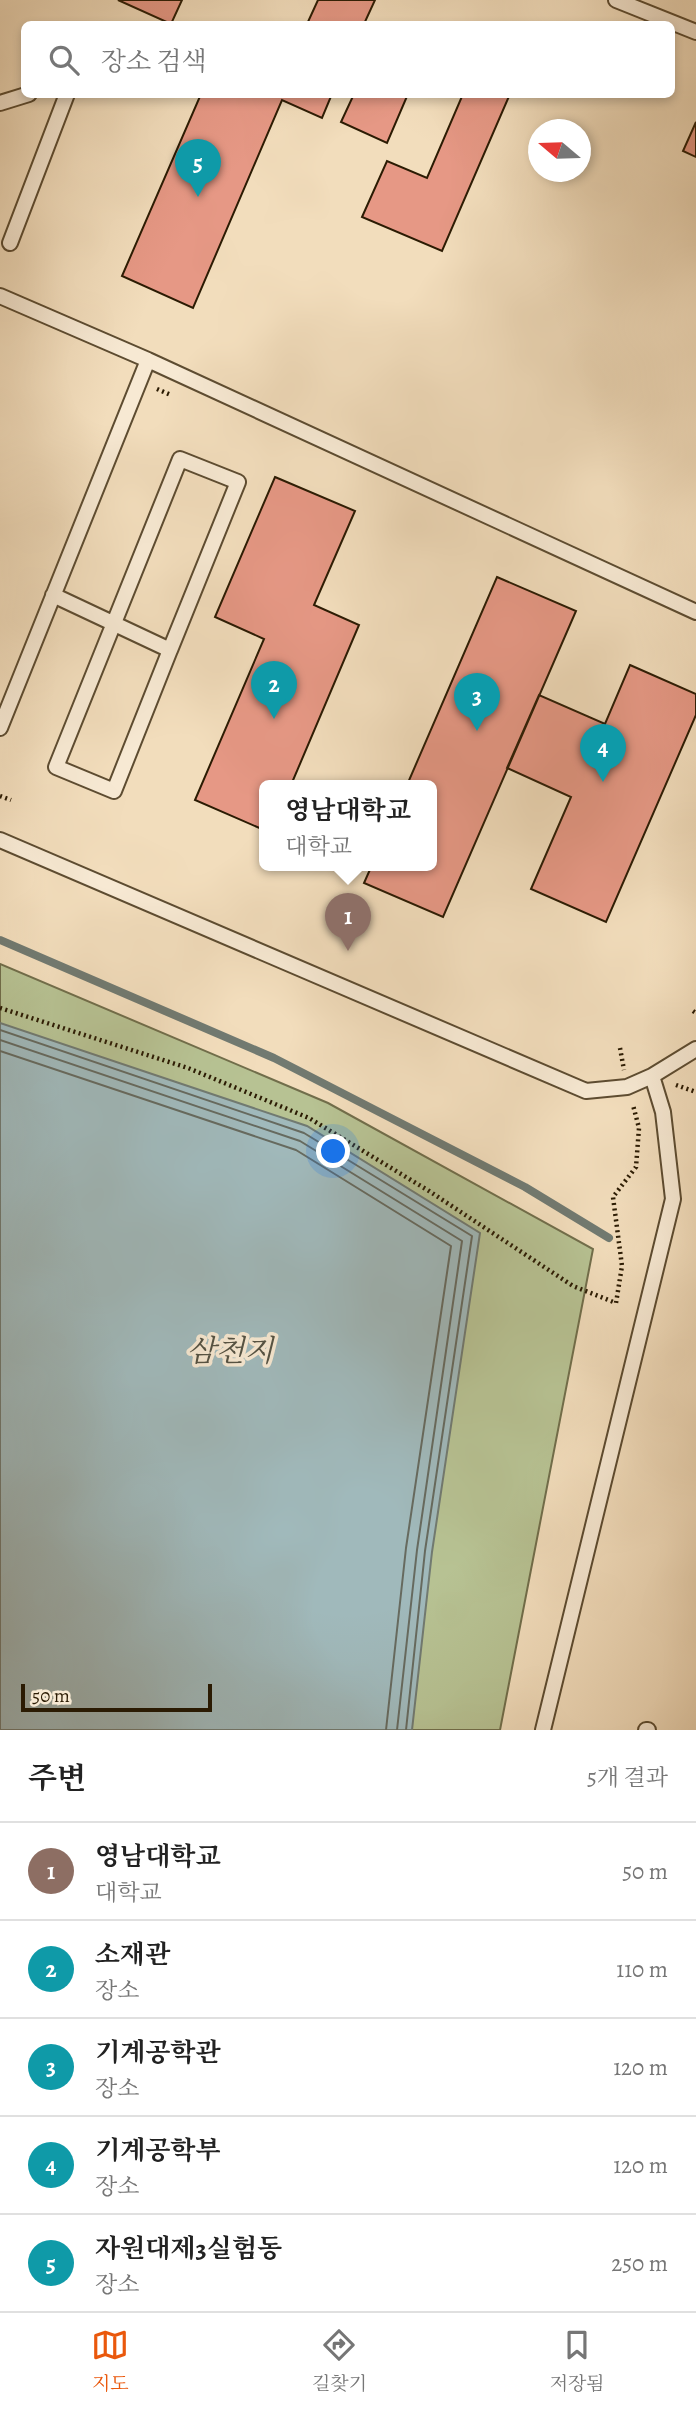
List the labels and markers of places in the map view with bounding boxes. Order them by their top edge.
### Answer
pin: 5 [175,139,221,197]
pin: 2 [251,661,297,719]
pin: 3 [454,673,500,731]
pin: 4 [580,724,626,782]
pin: 1 [325,893,371,951]

